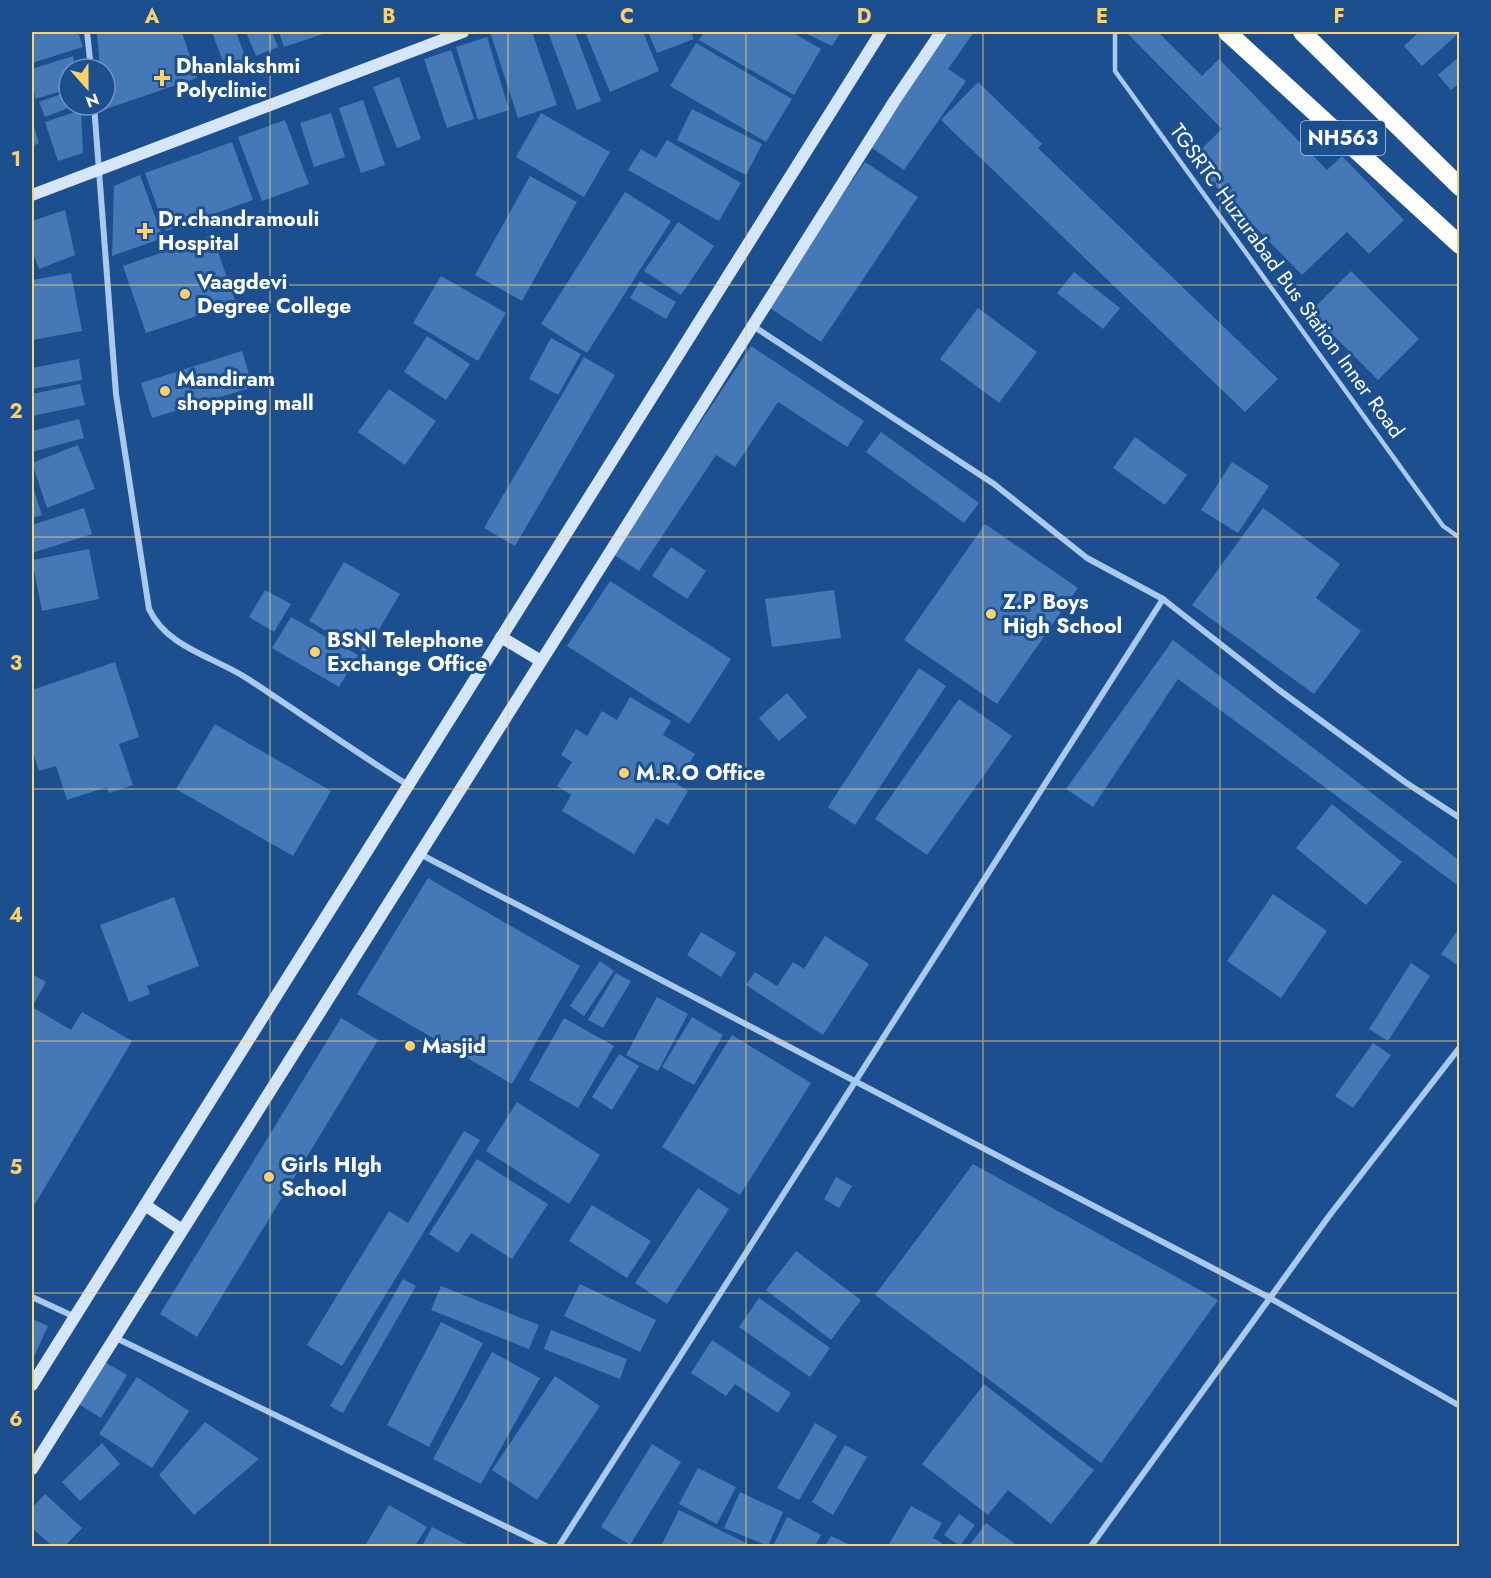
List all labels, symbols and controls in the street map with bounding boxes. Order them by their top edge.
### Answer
text: A [144,2,160,31]
text: B [382,2,396,31]
text: C [620,2,634,31]
text: D [857,2,871,31]
text: E [1096,2,1108,31]
text: F [1333,2,1345,31]
place label: Dhanlakshmi Polyclinic [176,51,300,105]
north arrow [57,57,117,117]
marker: Dhanlakshmi Polyclinic [153,69,171,87]
text: N [82,88,102,114]
street label: TGSRTC Huzurabad Bus Station Inner Road [1163,118,1411,444]
road number: NH563 [1301,121,1385,155]
text: 1 [11,145,21,174]
place label: Dr.chandramouli Hospital [158,204,319,258]
marker: Dr.chandramouli Hospital [136,222,154,240]
place label: Vaagdevi Degree College [196,267,351,321]
marker: Vaagdevi Degree College [178,287,192,301]
place label: Mandiram shopping mall [177,364,314,418]
marker: Mandiram shopping mall [158,384,172,398]
text: 2 [9,397,23,426]
place label: Z.P Boys High School [1003,587,1122,641]
marker: Z.P Boys High School [984,607,998,621]
place label: BSNl Telephone Exchange Office [327,625,487,679]
marker: BSNl Telephone Exchange Office [308,645,322,659]
text: 3 [10,649,22,678]
place label: M.R.O Office [636,758,765,788]
marker: M.R.O Office [617,766,631,780]
text: 4 [9,901,23,930]
place label: Masjid [422,1031,486,1061]
marker: Masjid [403,1039,417,1053]
place label: Girls HIgh School [281,1150,382,1204]
text: 5 [10,1153,23,1182]
marker: Girls HIgh School [262,1170,276,1184]
text: 6 [9,1405,23,1434]

